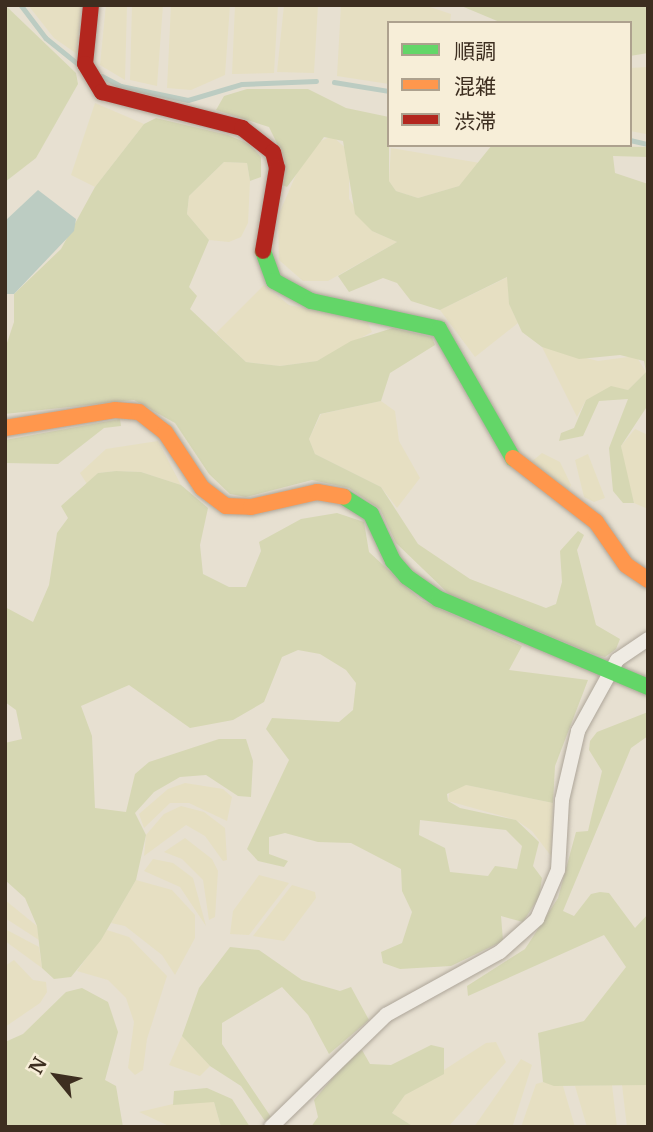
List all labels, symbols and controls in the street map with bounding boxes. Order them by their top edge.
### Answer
legend [387,21,632,147]
text: 順調 [454,38,496,65]
text: 混雑 [454,73,496,100]
text: 渋滞 [454,108,496,135]
north arrow [21,1041,91,1111]
text: N [24,1053,52,1078]

